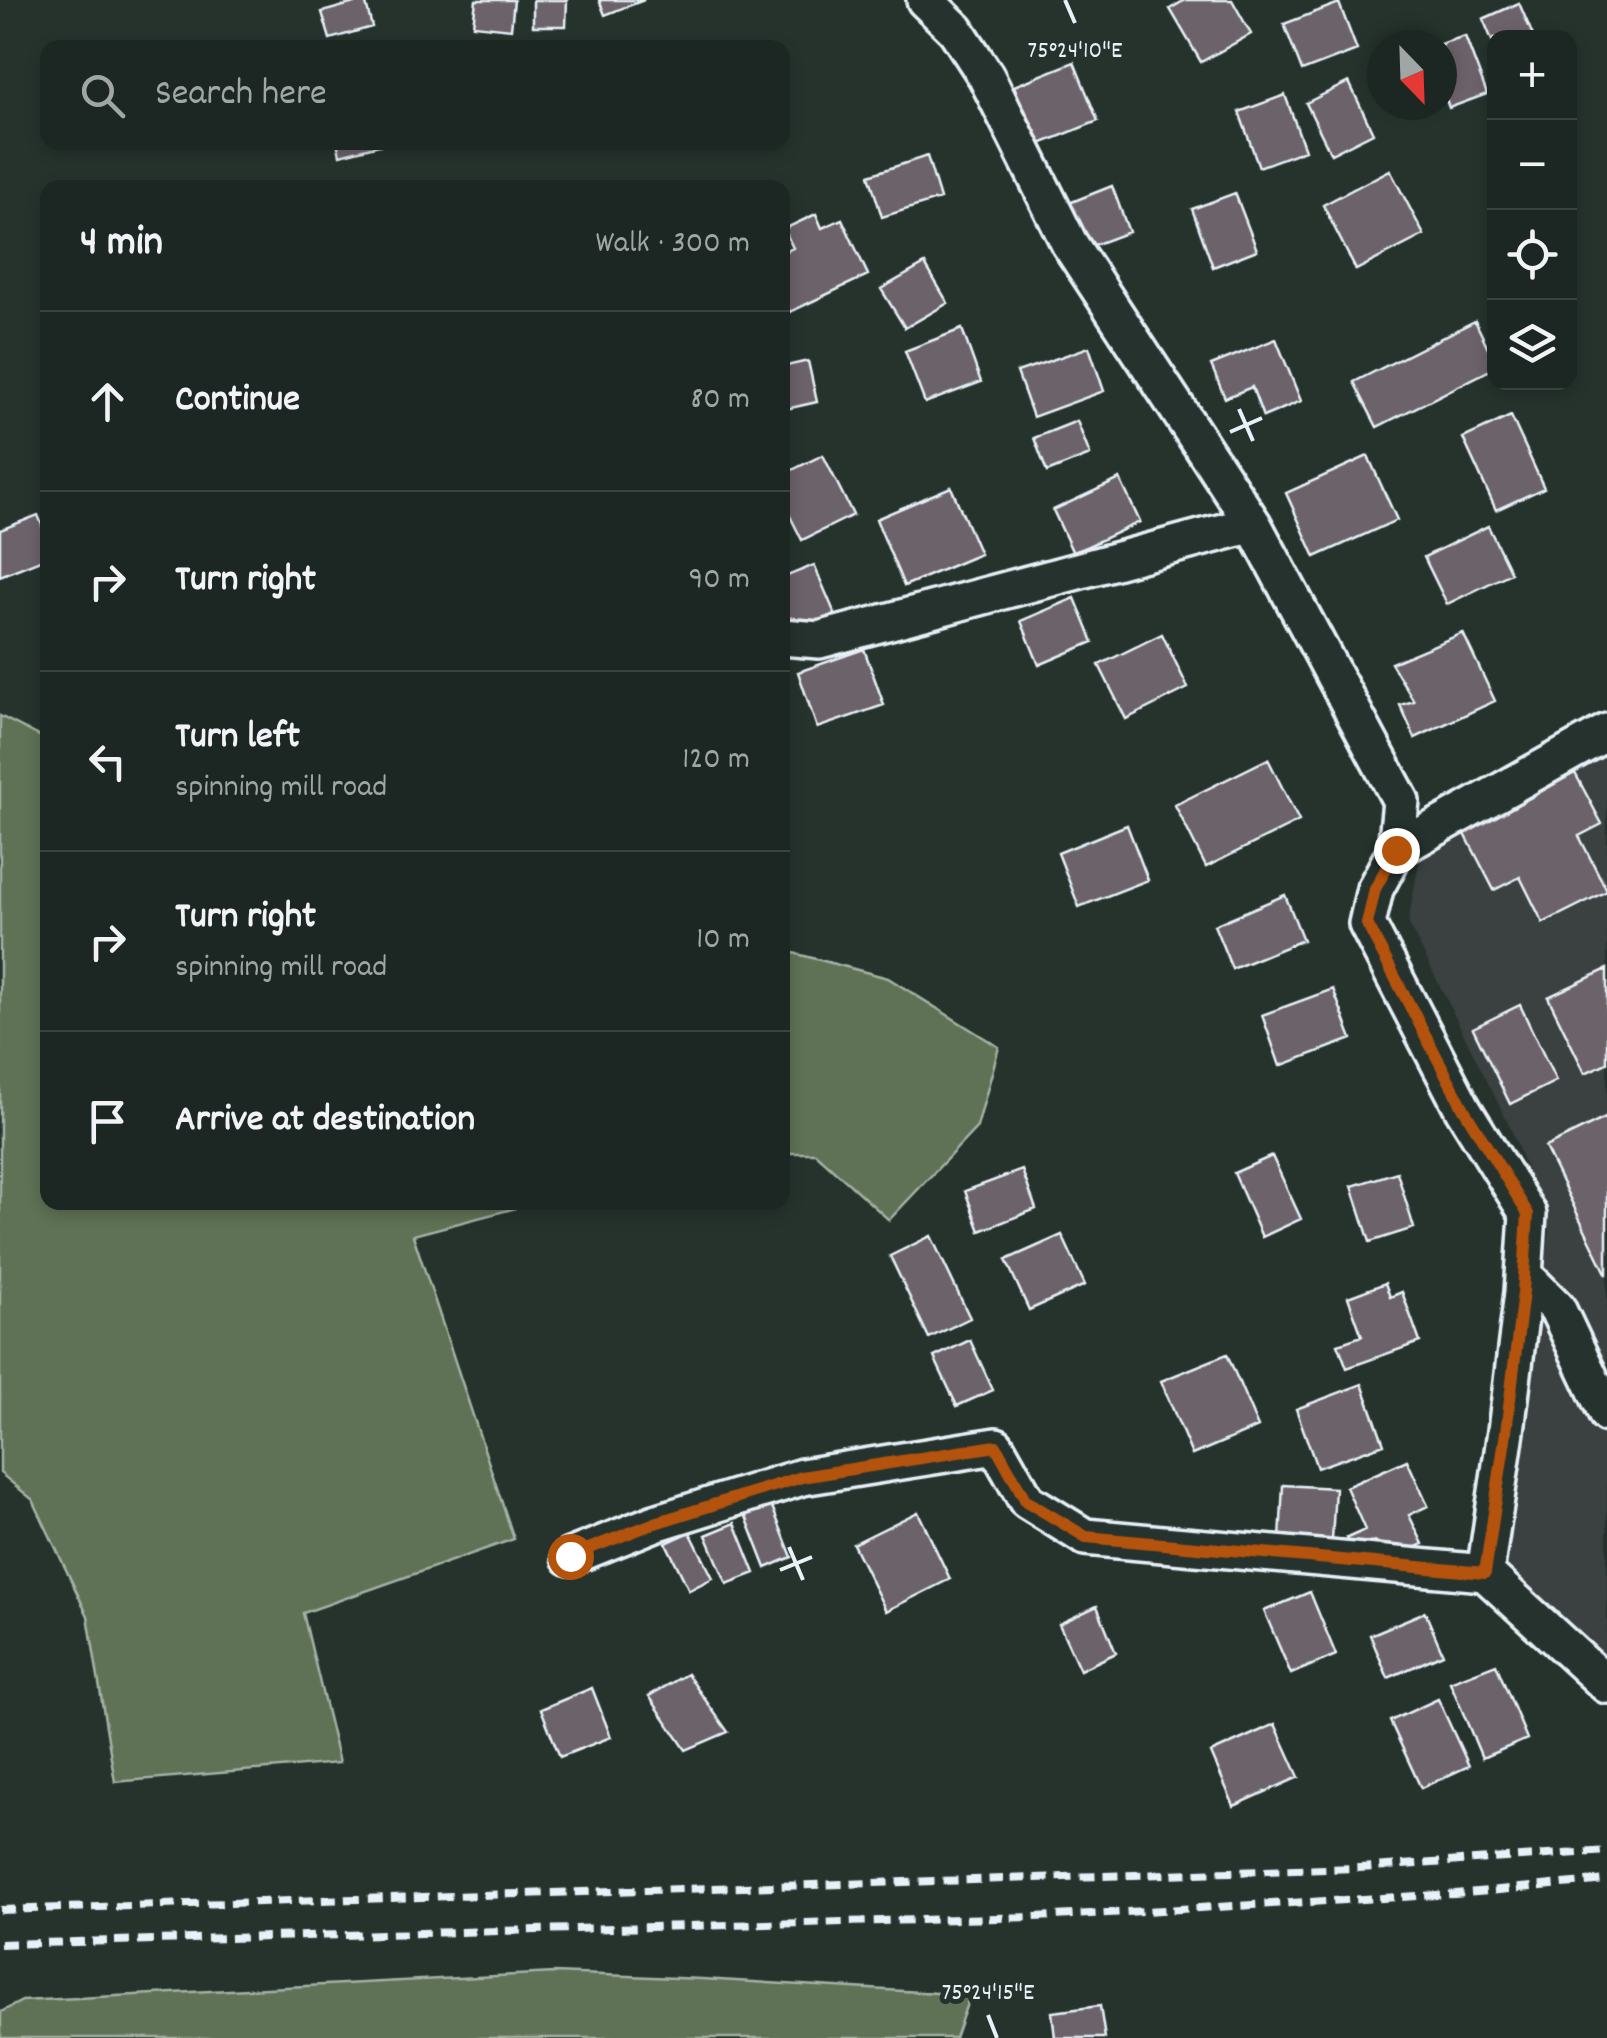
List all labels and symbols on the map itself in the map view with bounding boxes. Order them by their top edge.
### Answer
north arrow [1367,30,1457,120]
text: 75°24'10"E [1028,34,1123,70]
route end [1374,828,1420,874]
route start [548,1534,594,1580]
text: 75°24'15"E [942,1976,1035,2012]

